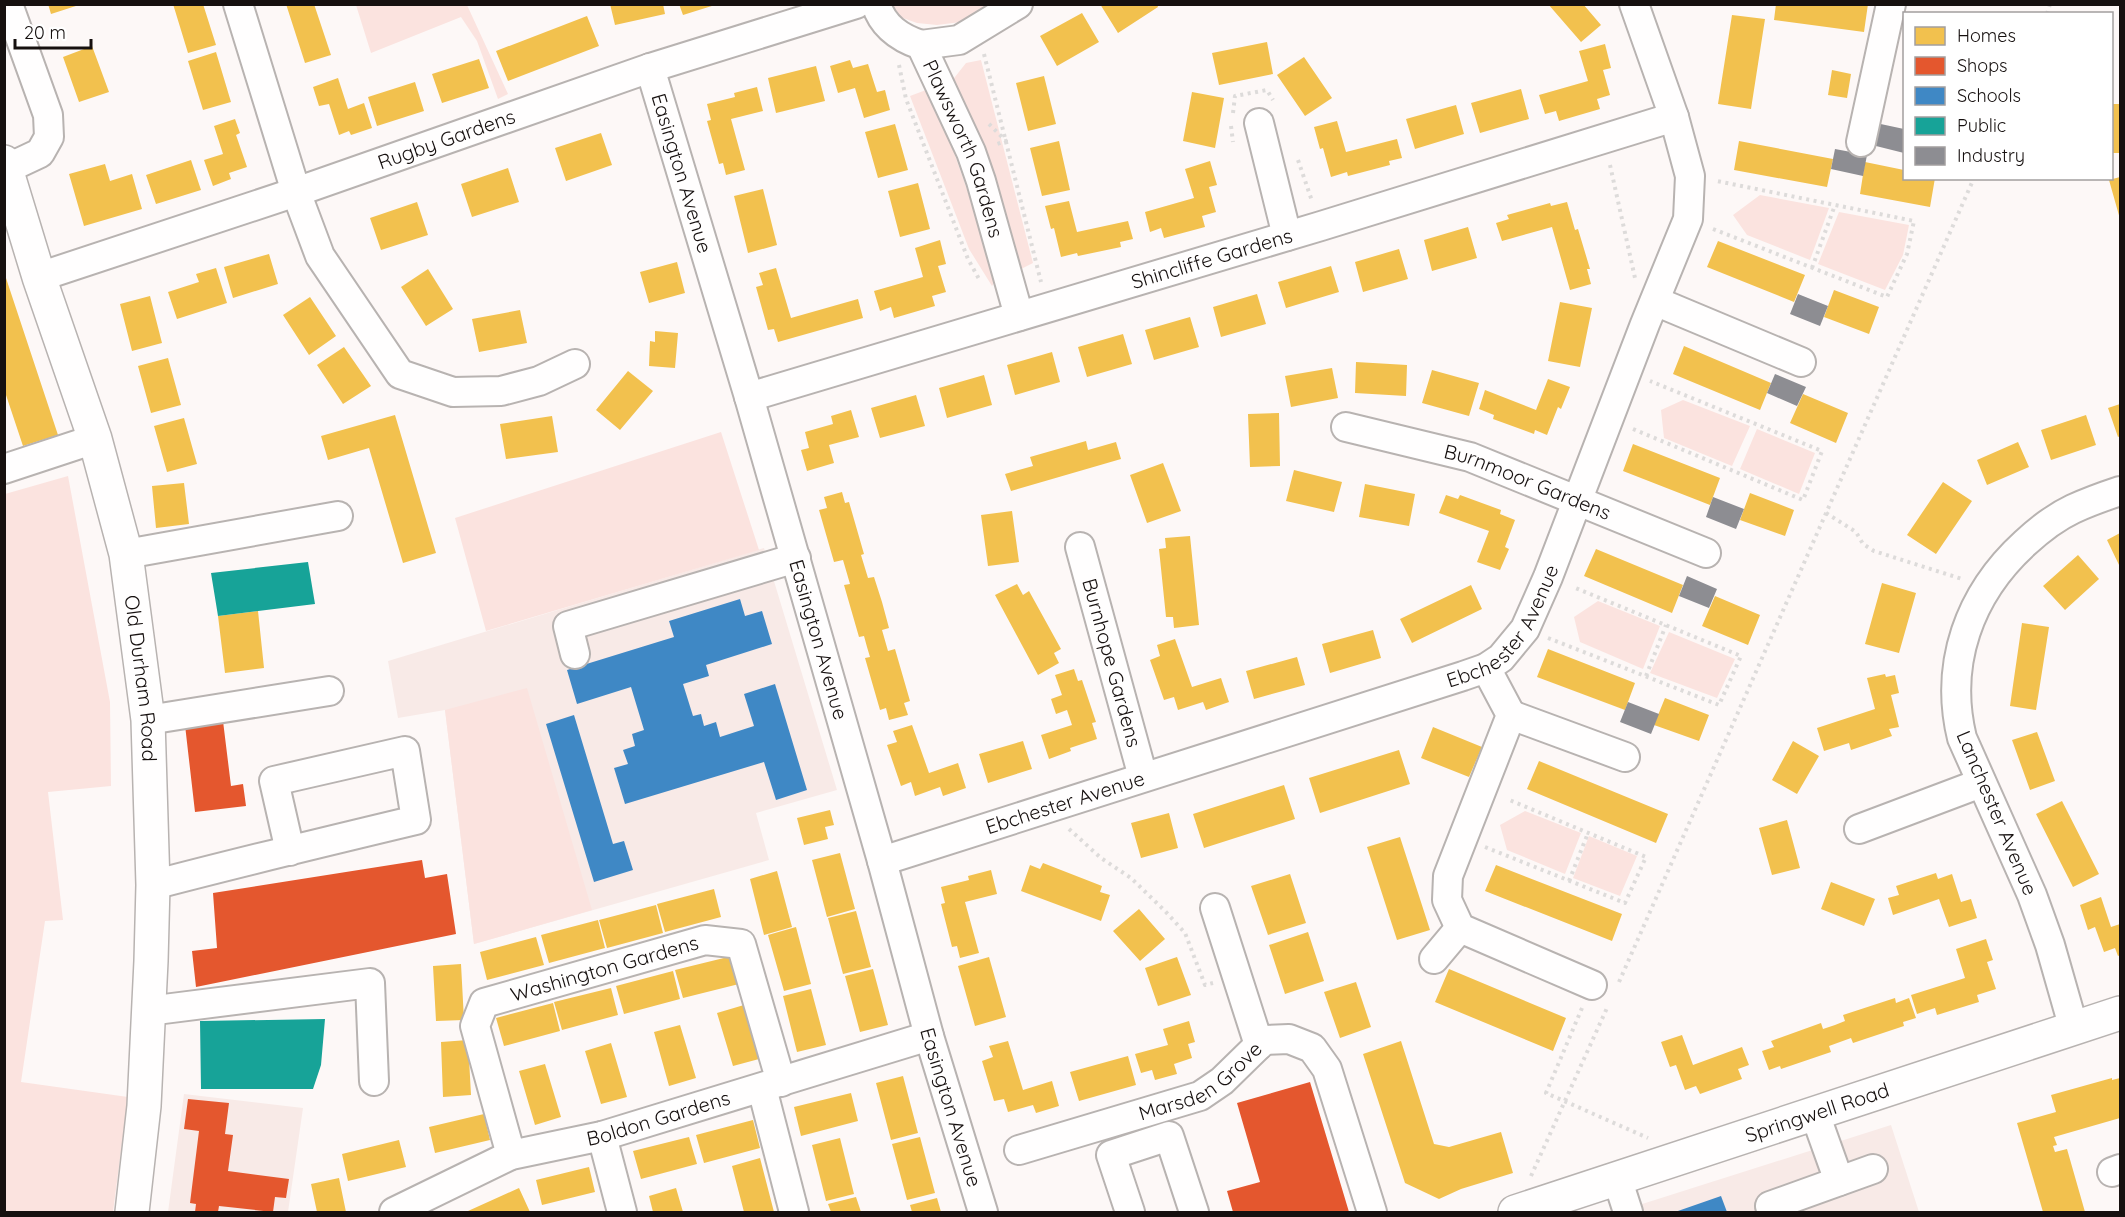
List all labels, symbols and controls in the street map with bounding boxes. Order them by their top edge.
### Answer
scale bar [15,12,92,50]
legend [1903,12,2113,180]
text: 20 m [24,21,66,44]
text: Homes [1957,24,2016,47]
text: Shops [1957,54,2008,77]
street label: Plawsworth Gardens [918,56,1009,240]
text: Schools [1957,84,2021,107]
street label: Easington Avenue [646,90,718,256]
street label: Rugby Gardens [374,103,518,174]
text: Public [1957,114,2006,137]
text: Industry [1957,144,2025,167]
street label: Shincliffe Gardens [1128,222,1295,294]
street label: Burnmoor Gardens [1442,438,1615,525]
street label: Easington Avenue [784,557,854,723]
street label: Ebchester Avenue [1443,561,1564,692]
street label: Burnhope Gardens [1077,575,1147,750]
street label: Old Durham Road [120,593,162,762]
street label: Lanchester Avenue [1952,727,2043,899]
street label: Ebchester Avenue [982,765,1147,839]
street label: Washington Gardens [508,930,701,1007]
street label: Easington Avenue [915,1025,988,1190]
street label: Marsden Grove [1135,1036,1267,1126]
street label: Springwell Road [1742,1077,1892,1147]
street label: Boldon Gardens [584,1085,733,1151]

